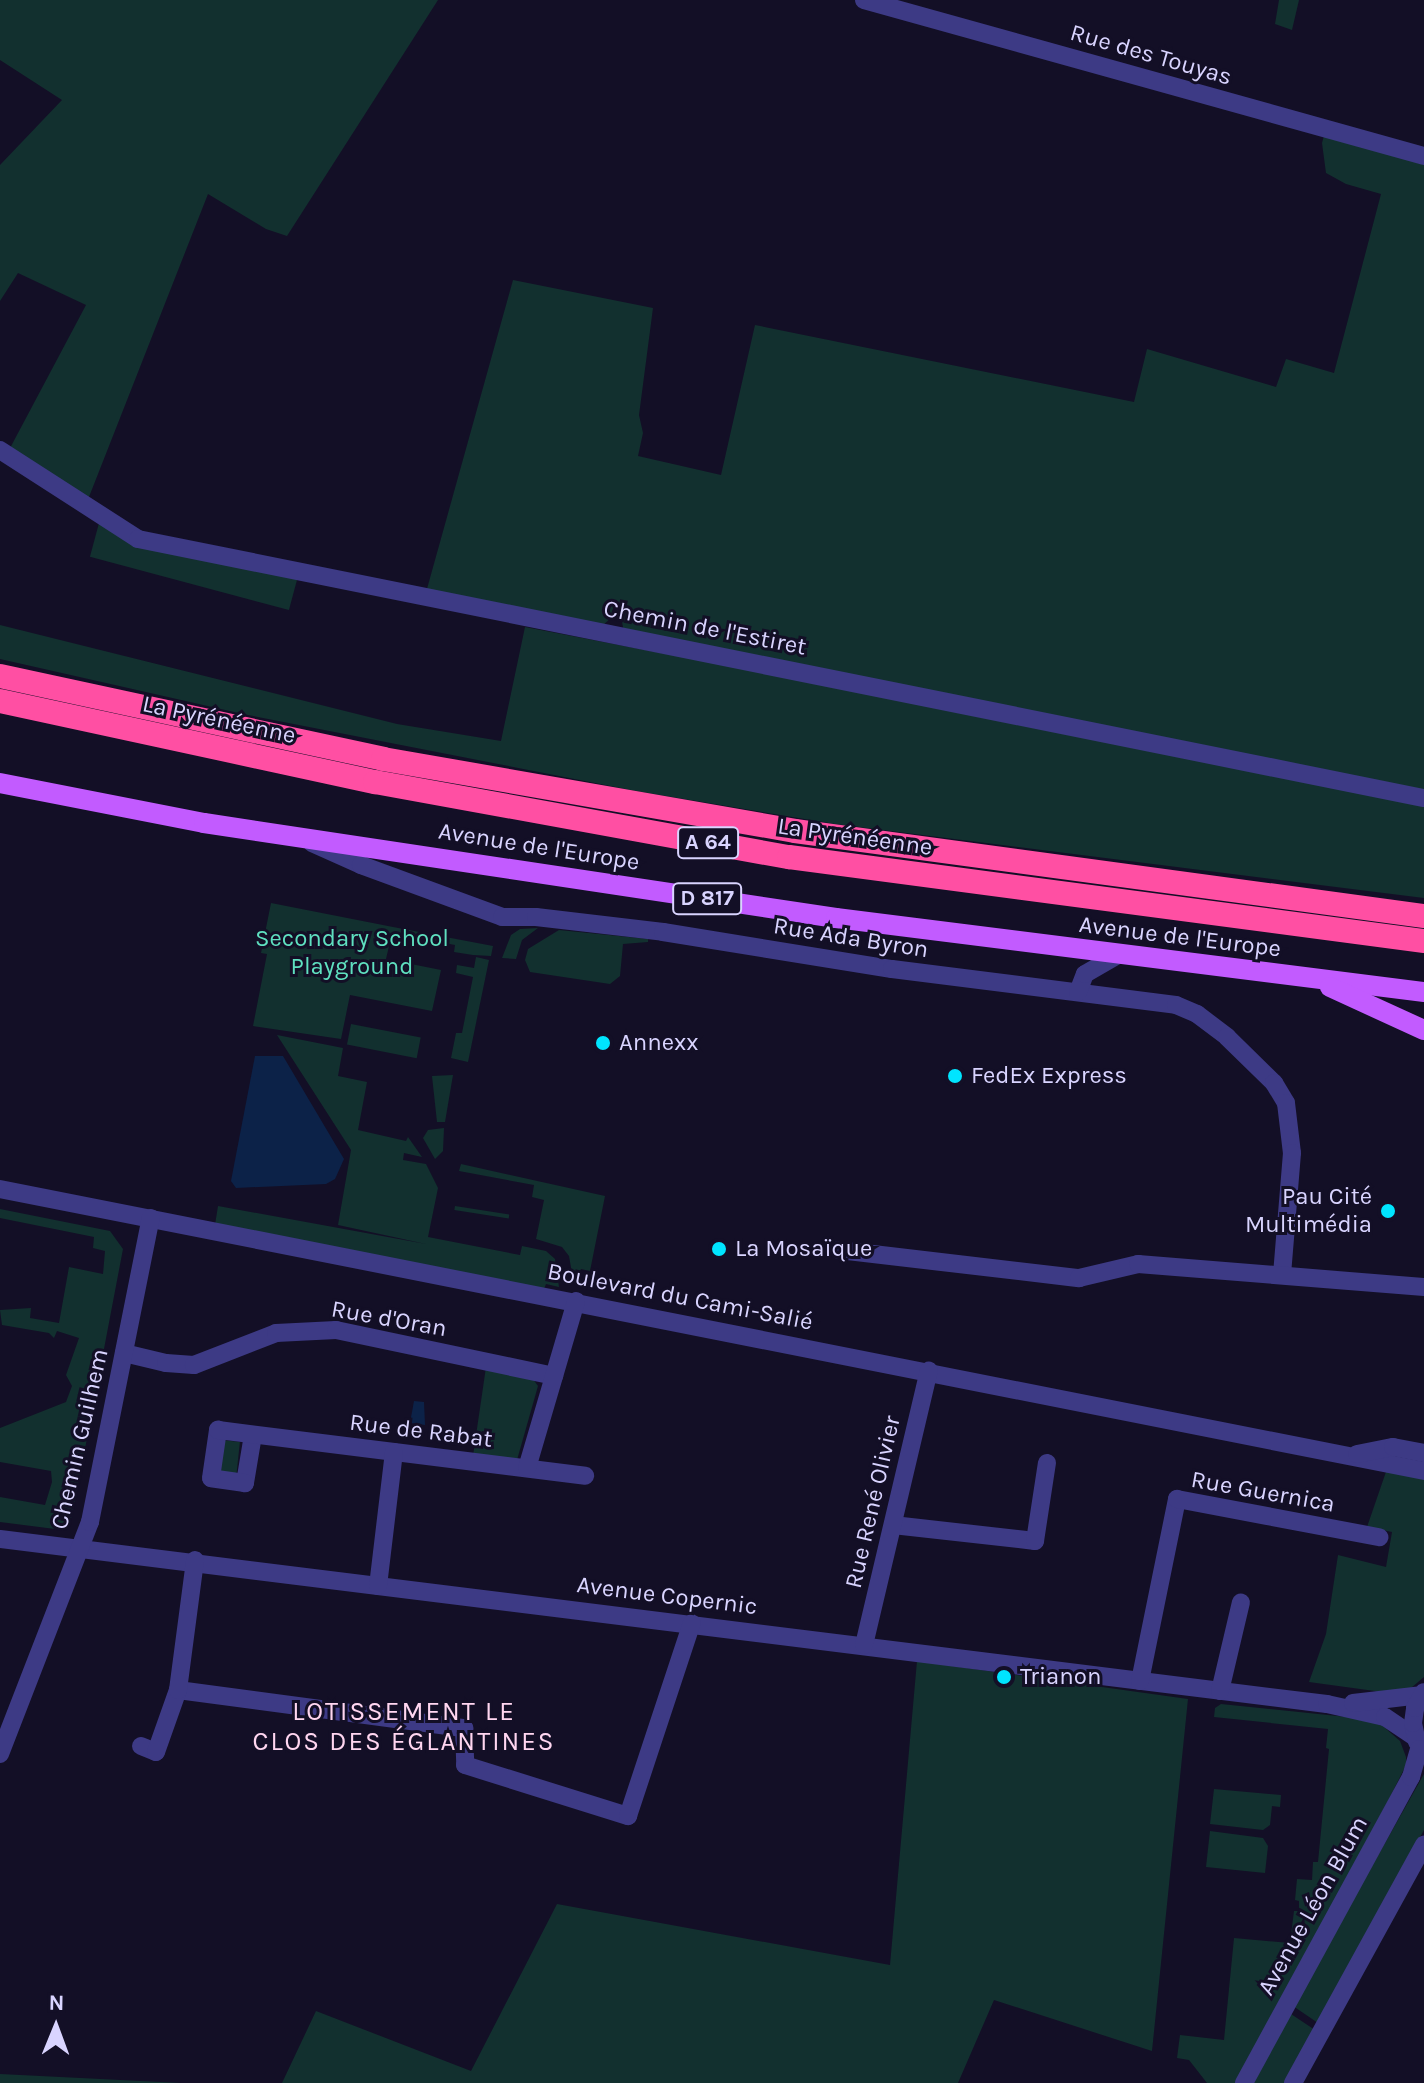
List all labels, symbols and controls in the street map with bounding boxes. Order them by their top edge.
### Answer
street label: Rue des Touyas [1067,18,1235,92]
street label: Chemin de l'Estiret [601,594,809,662]
street label: La Pyrénéenne [140,690,298,750]
street label: La Pyrénéenne [776,812,934,862]
street label: Avenue de l'Europe [436,817,642,877]
road number: A 64 [676,825,740,861]
road number: D 817 [671,881,743,917]
street label: Avenue de l'Europe [1077,910,1283,964]
street label: Rue Ada Byron [771,912,931,964]
park label: Secondary School Playground [255,925,449,981]
place label: Annexx [619,1029,699,1057]
marker: Annexx [594,1034,612,1052]
place label: FedEx Express [971,1062,1127,1090]
marker: FedEx Express [946,1067,964,1085]
place label: Pau Cité Multimédia [1245,1183,1372,1239]
marker: Pau Cité Multimédia [1379,1202,1397,1220]
place label: La Mosaïque [735,1235,872,1263]
marker: La Mosaïque [710,1240,728,1258]
street label: Boulevard du Cami-Salié [545,1257,815,1337]
street label: Rue d'Oran [329,1295,449,1343]
street label: Chemin Guilhem [45,1346,115,1532]
street label: Rue de Rabat [348,1408,494,1454]
street label: Rue René Olivier [839,1413,907,1591]
street label: Rue Guernica [1189,1465,1337,1519]
street label: Avenue Copernic [575,1571,759,1621]
place label: Trianon [1020,1663,1101,1691]
marker: Trianon [995,1668,1013,1686]
district label: LOTISSEMENT LE CLOS DES ÉGLANTINES [252,1696,556,1758]
street label: Avenue Léon Blum [1252,1811,1374,2001]
north arrow [16,1987,96,2067]
text: N [48,1990,65,2016]

